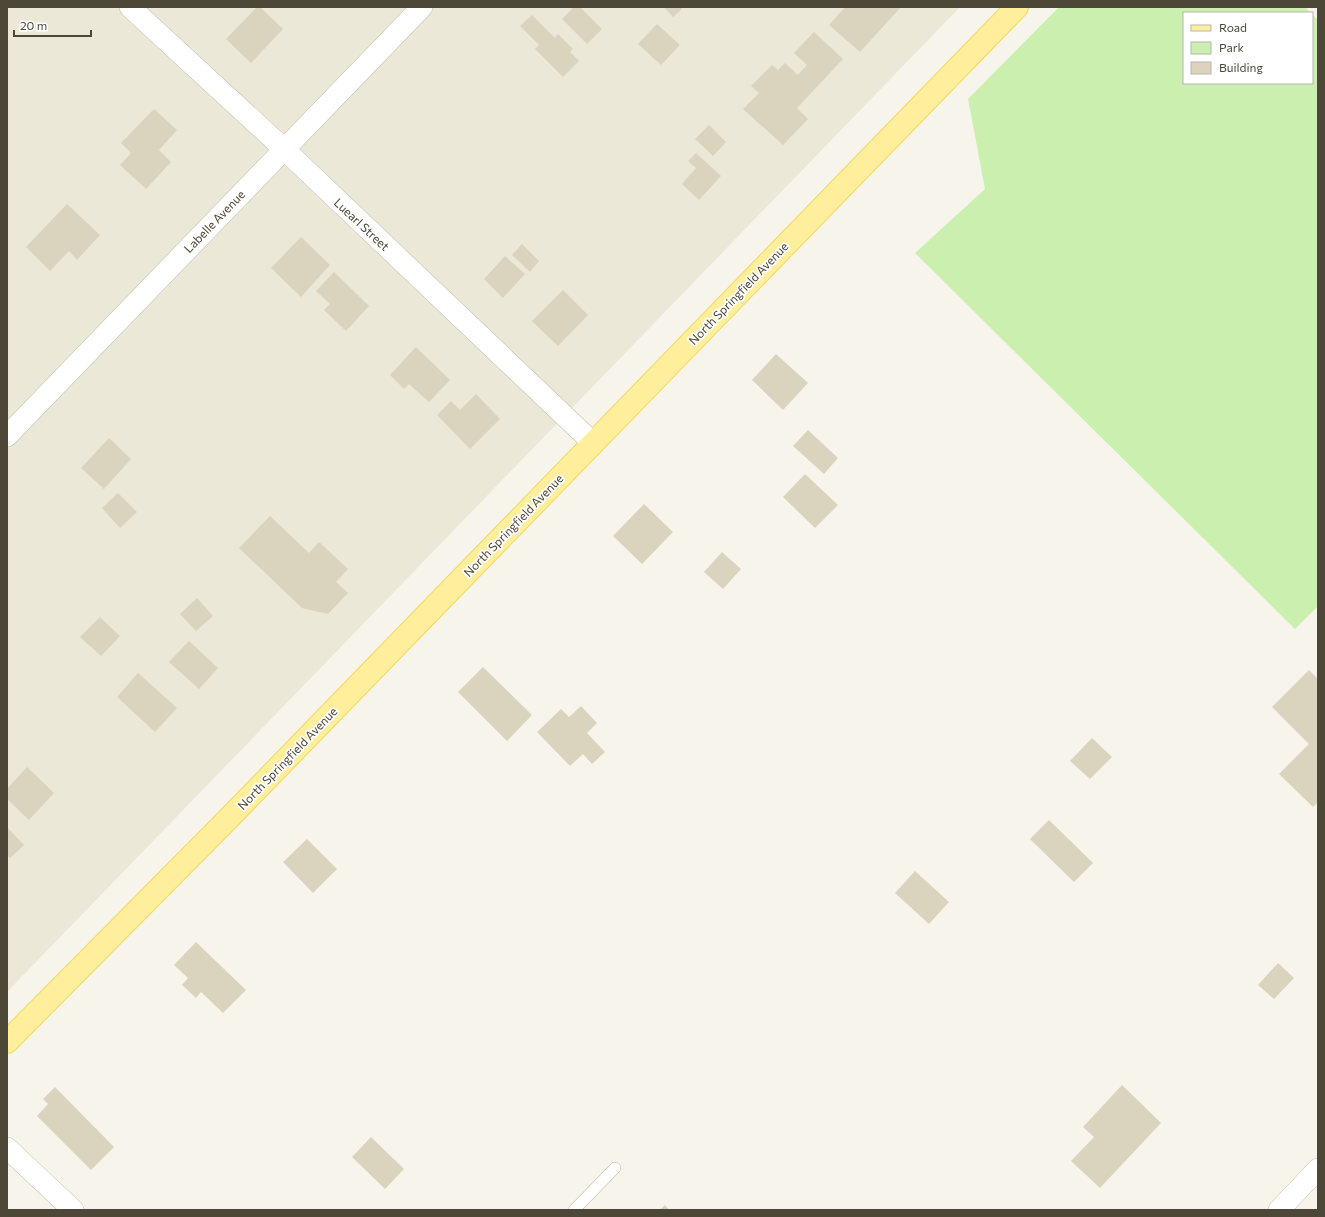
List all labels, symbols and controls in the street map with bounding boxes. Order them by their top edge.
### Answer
scale bar [14,12,91,38]
legend [1183,12,1313,84]
text: 20 m [20,18,47,32]
text: Road [1219,20,1247,34]
text: Park [1219,40,1245,54]
text: Building [1219,60,1263,74]
street label: Labelle Avenue [181,187,247,255]
street label: Luearl Street [332,195,393,253]
street label: North Springfield Avenue [685,239,791,347]
street label: North Springfield Avenue [460,471,566,579]
street label: North Springfield Avenue [234,704,340,812]

